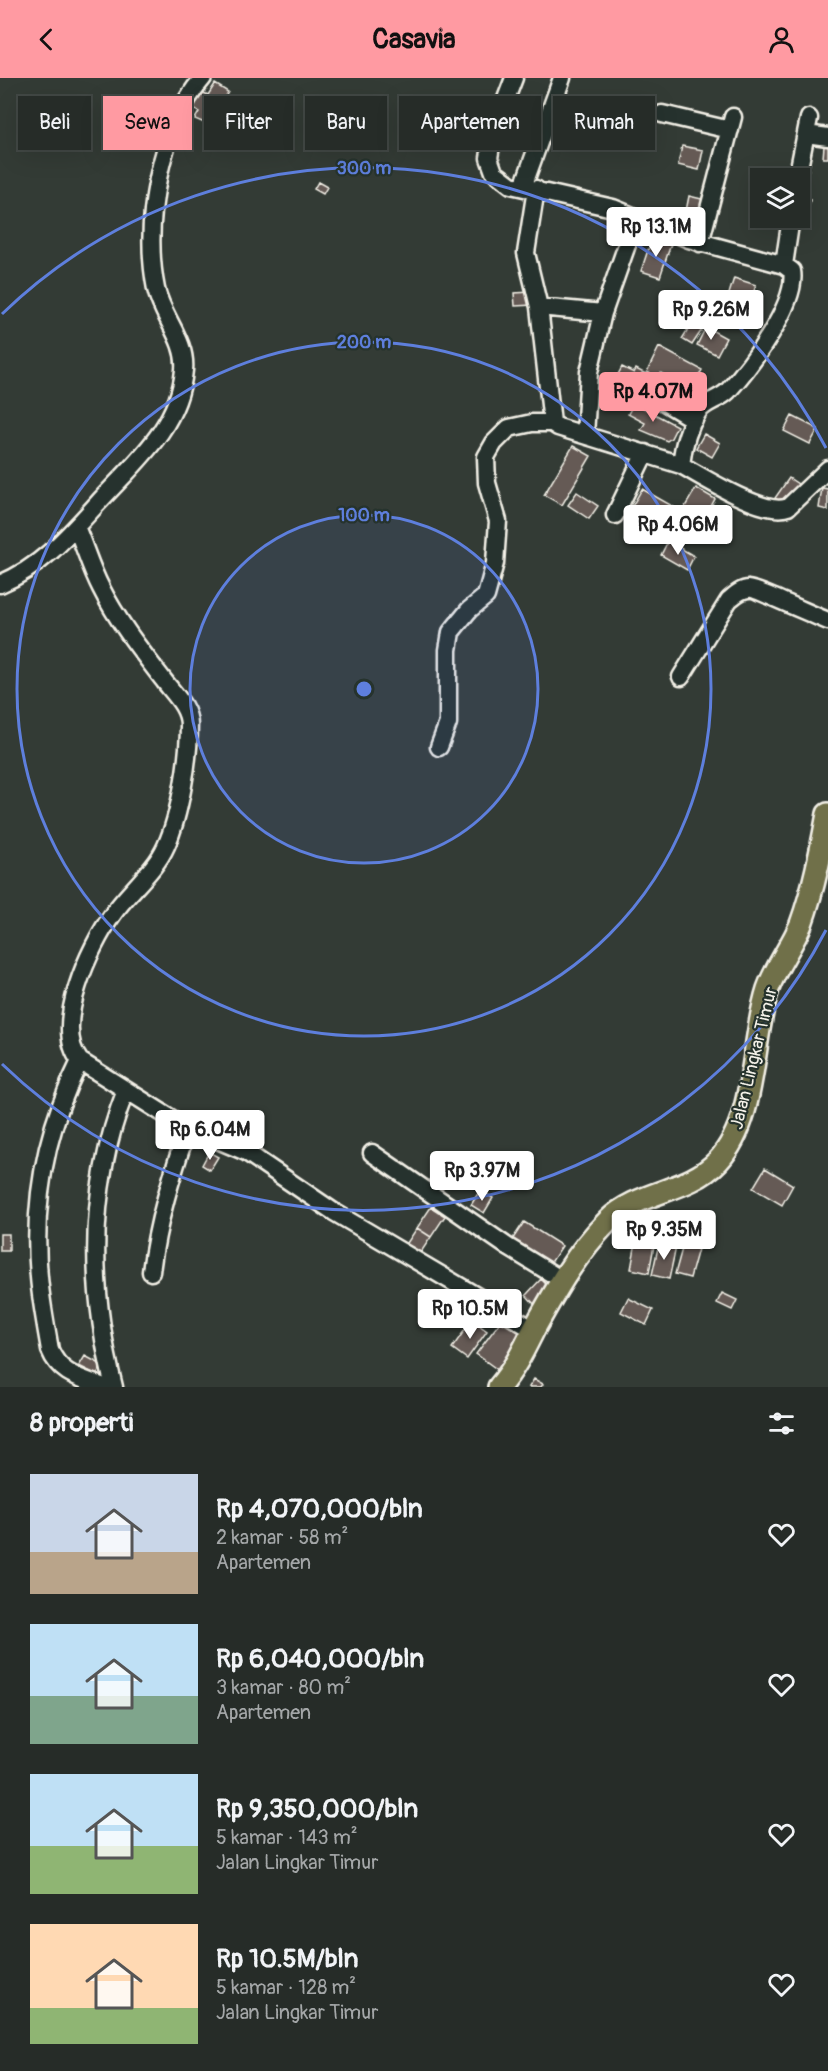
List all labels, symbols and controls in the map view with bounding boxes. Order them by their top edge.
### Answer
icon: back [30,23,63,56]
text: Casavia [372,23,456,56]
icon: person [765,23,798,56]
chip: Beli [18,96,91,150]
chip: Sewa [103,96,192,150]
chip: Filter [204,96,293,150]
chip: Baru [305,96,387,150]
chip: Apartemen [399,96,541,150]
chip: Rumah [553,96,655,150]
text: 300 m [337,157,391,180]
map controls [750,168,810,228]
button: layers [750,168,810,228]
pin: Rp 13.1M [594,207,718,258]
text: Rp 13.1M [621,214,691,239]
pin: Rp 9.26M [649,290,773,341]
text: Rp 9.26M [672,297,750,322]
text: 200 m [337,331,391,354]
pin: Rp 4.07M [591,372,715,423]
text: Rp 4.07M [613,379,693,404]
text: 100 m [338,504,390,527]
pin: Rp 4.06M [616,505,740,556]
text: Rp 4.06M [637,512,719,537]
centre of rings [354,679,374,699]
street label: Jalan Lingkar Timur [725,984,783,1132]
pin: Rp 6.04M [148,1110,272,1161]
text: Rp 6.04M [169,1117,251,1142]
pin: Rp 3.97M [420,1151,544,1202]
text: Rp 3.97M [444,1158,520,1183]
pin: Rp 9.35M [602,1210,726,1261]
text: Rp 9.35M [626,1217,702,1242]
pin: Rp 10.5M [408,1289,532,1340]
text: Rp 10.5M [432,1296,508,1321]
text: 8 properti [30,1407,133,1439]
icon: filters [765,1407,798,1440]
text: Rp 4,070,000/bln [216,1493,423,1525]
icon: home [78,1498,150,1570]
icon: heart [765,1518,798,1551]
text: 2 kamar · 58 m² [216,1525,348,1550]
text: Apartemen [216,1550,311,1575]
text: Rp 6,040,000/bln [216,1643,424,1675]
icon: home [78,1648,150,1720]
icon: heart [765,1668,798,1701]
text: 3 kamar · 80 m² [216,1675,351,1700]
text: Apartemen [216,1700,311,1725]
text: Rp 9,350,000/bln [216,1793,418,1825]
icon: home [78,1798,150,1870]
icon: heart [765,1818,798,1851]
text: 5 kamar · 143 m² [216,1825,358,1850]
text: Jalan Lingkar Timur [216,1850,378,1875]
text: Rp 10.5M/bln [216,1943,358,1975]
icon: home [78,1948,150,2020]
icon: heart [765,1968,798,2001]
text: 5 kamar · 128 m² [216,1975,356,2000]
text: Jalan Lingkar Timur [216,2000,378,2025]

